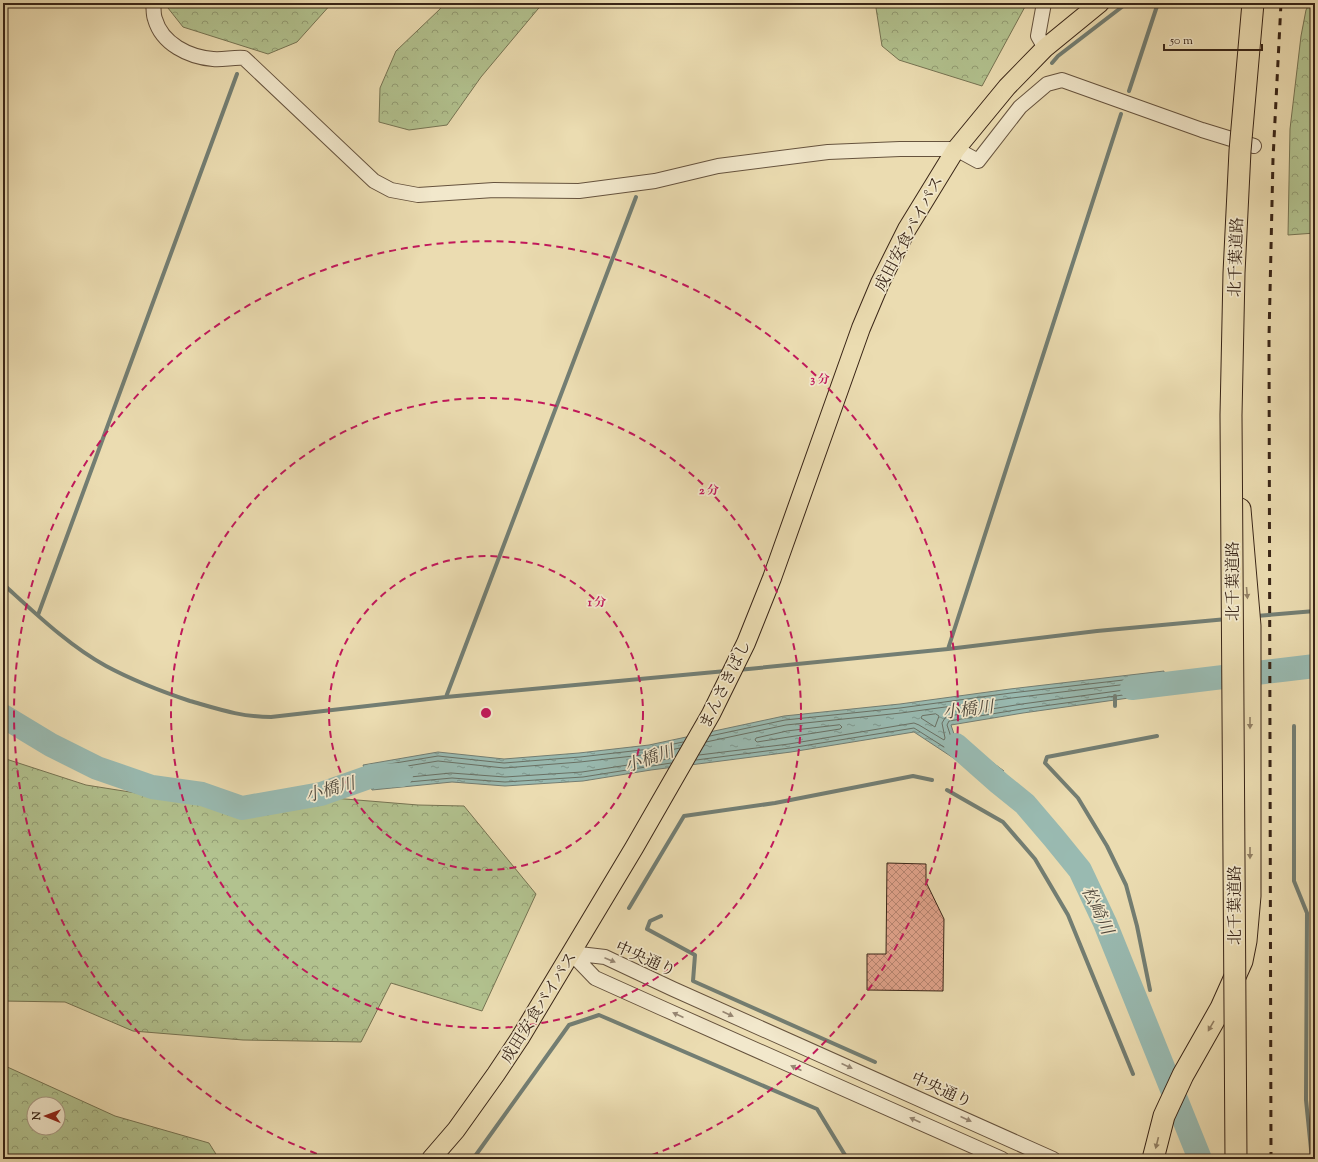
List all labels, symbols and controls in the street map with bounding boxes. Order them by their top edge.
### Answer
scale bar [1164,26,1262,52]
text: 50 m [1169,32,1193,50]
street label: 成田安食バイパス [870,172,950,296]
street label: 北千葉道路 [1225,217,1250,297]
text: 3 分 [810,371,830,389]
text: 2 分 [699,482,719,500]
street label: 北千葉道路 [1223,541,1246,621]
one-way arrow [1244,587,1251,599]
text: 1 分 [587,594,606,612]
street label: まんさきばし [695,637,758,733]
water label: 小橋川 [941,696,997,726]
centre of rings [479,706,493,720]
one-way arrow [1247,717,1253,730]
water label: 小橋川 [622,740,680,780]
water label: 小橋川 [303,772,360,809]
one-way arrow [1247,847,1253,860]
street label: 北千葉道路 [1225,865,1248,945]
water label: 松崎川 [1075,883,1119,941]
street label: 中央通り [611,937,679,984]
street label: 成田安食バイパス [497,948,584,1069]
one-way arrow [604,957,615,963]
one-way arrow [722,1011,734,1017]
one-way arrow [671,1012,683,1018]
one-way arrow [1208,1020,1215,1032]
one-way arrow [841,1063,852,1069]
one-way arrow [791,1065,802,1071]
street label: 中央通り [907,1068,975,1115]
north arrow [26,1096,66,1136]
text: N [29,1111,45,1121]
one-way arrow [960,1116,971,1122]
one-way arrow [909,1117,921,1123]
one-way arrow [1154,1137,1160,1149]

